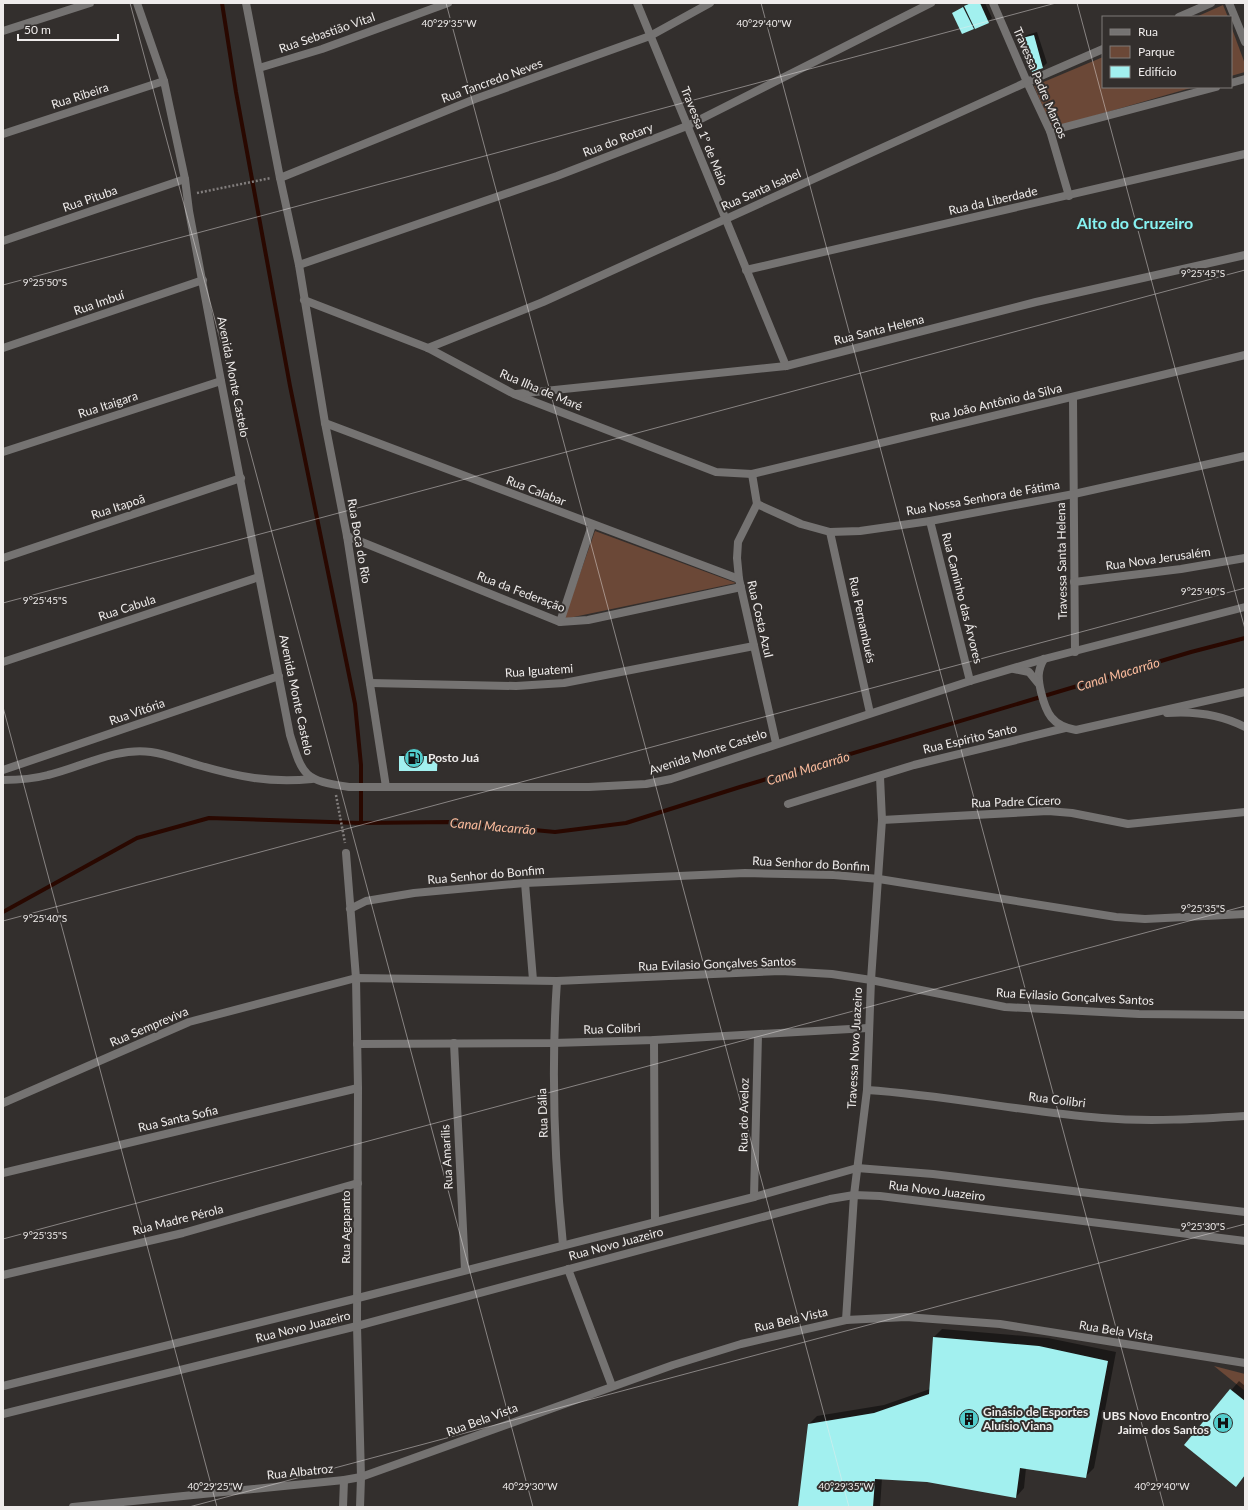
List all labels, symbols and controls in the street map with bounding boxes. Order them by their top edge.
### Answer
street label: Rua Sebastião Vital [277,9,377,56]
scale bar [18,16,118,42]
legend [1102,16,1232,88]
text: 40°29'35"W [421,17,477,29]
text: 40°29'40"W [736,17,792,29]
text: 50 m [24,22,51,37]
text: Rua [1138,24,1158,39]
street label: Travessa Padre Marcos [1010,25,1071,141]
text: Parque [1138,44,1175,59]
street label: Rua Tancredo Neves [439,55,544,106]
text: Edifício [1138,64,1177,79]
street label: Rua Ribeira [49,79,110,112]
street label: Travessa 1º de Maio [678,84,731,188]
street label: Rua do Rotary [580,119,656,160]
street label: Rua Santa Isabel [719,165,803,214]
street label: Rua Pituba [61,182,119,215]
street label: Rua da Liberdade [947,183,1039,218]
district label: Alto do Cruzeiro [1076,213,1193,232]
text: 9°25'45"S [1181,267,1225,279]
text: 9°25'50"S [23,276,67,288]
street label: Rua Imbuí [72,287,127,318]
street label: Rua Santa Helena [832,311,926,348]
street label: Avenida Monte Castelo [214,315,253,439]
street label: Rua Ilha de Maré [498,365,585,414]
street label: Rua João Antônio da Silva [928,380,1063,425]
street label: Rua Itaigara [76,388,140,421]
street label: Rua Calabar [504,472,569,509]
street label: Rua Nossa Senhora de Fátima [905,477,1061,518]
street label: Rua Itapoã [89,491,147,522]
street label: Rua Boca do Rio [345,497,374,585]
street label: Travessa Santa Helena [1053,502,1070,620]
street label: Rua Caminho das Árvores [939,531,986,665]
street label: Rua Nova Jerusalém [1104,544,1211,573]
street label: Rua da Federação [475,568,568,615]
street label: Rua Pernambués [846,575,879,665]
street label: Rua Costa Azul [744,579,777,659]
text: 9°25'40"S [1181,585,1225,597]
street label: Rua Cabula [96,591,157,624]
text: 9°25'45"S [23,594,67,606]
street label: Avenida Monte Castelo [276,633,317,757]
water label: Canal Macarrão [1074,654,1162,694]
street label: Rua Iguatemi [504,661,574,680]
street label: Rua Vitória [107,695,167,728]
street label: Rua Espírito Santo [921,720,1019,757]
street label: Avenida Monte Castelo [647,725,769,778]
fuel station icon: Posto Juá [403,747,425,769]
water label: Canal Macarrão [764,748,852,788]
place label: Posto Juá [428,750,479,765]
street label: Rua Padre Cícero [971,792,1061,811]
water label: Canal Macarrão [449,814,537,838]
street label: Rua Senhor do Bonfim [752,853,870,874]
street label: Rua Senhor do Bonfim [427,862,545,887]
text: 9°25'35"S [1181,902,1225,914]
text: 9°25'40"S [23,912,67,924]
street label: Rua Evilasio Gonçalves Santos [638,953,796,974]
street label: Rua Evilasio Gonçalves Santos [996,985,1154,1008]
street label: Travessa Novo Juazeiro [844,987,865,1109]
street label: Rua Sempreviva [107,1003,190,1050]
street label: Rua Colibri [583,1020,641,1037]
street label: Rua do Aveloz [735,1077,752,1152]
street label: Rua Dália [534,1088,551,1138]
street label: Rua Colibri [1028,1089,1087,1110]
street label: Rua Santa Sofia [137,1102,219,1135]
street label: Rua Amarílis [437,1124,456,1190]
street label: Rua Novo Juazeiro [888,1177,986,1204]
street label: Rua Agapanto [338,1190,353,1264]
street label: Rua Madre Pérola [131,1201,225,1238]
text: 9°25'30"S [1181,1220,1225,1232]
street label: Rua Novo Juazeiro [567,1224,665,1263]
text: 9°25'35"S [23,1229,67,1241]
street label: Rua Bela Vista [753,1304,829,1335]
street label: Rua Novo Juazeiro [254,1307,352,1346]
street label: Rua Bela Vista [1078,1317,1154,1344]
street label: Rua Bela Vista [444,1400,520,1439]
place label: Ginásio de Esportes Aluísio Viana [982,1404,1088,1433]
building icon: Ginásio de Esportes Aluísio Viana [958,1408,980,1430]
place label: UBS Novo Encontro Jaime dos Santos [1103,1408,1209,1437]
hospital icon: UBS Novo Encontro Jaime dos Santos [1212,1412,1234,1434]
street label: Rua Albatroz [266,1460,334,1482]
text: 40°29'25"W [187,1480,243,1492]
text: 40°29'30"W [502,1480,558,1492]
text: 40°29'35"W [818,1480,874,1492]
text: 40°29'40"W [1134,1480,1190,1492]

